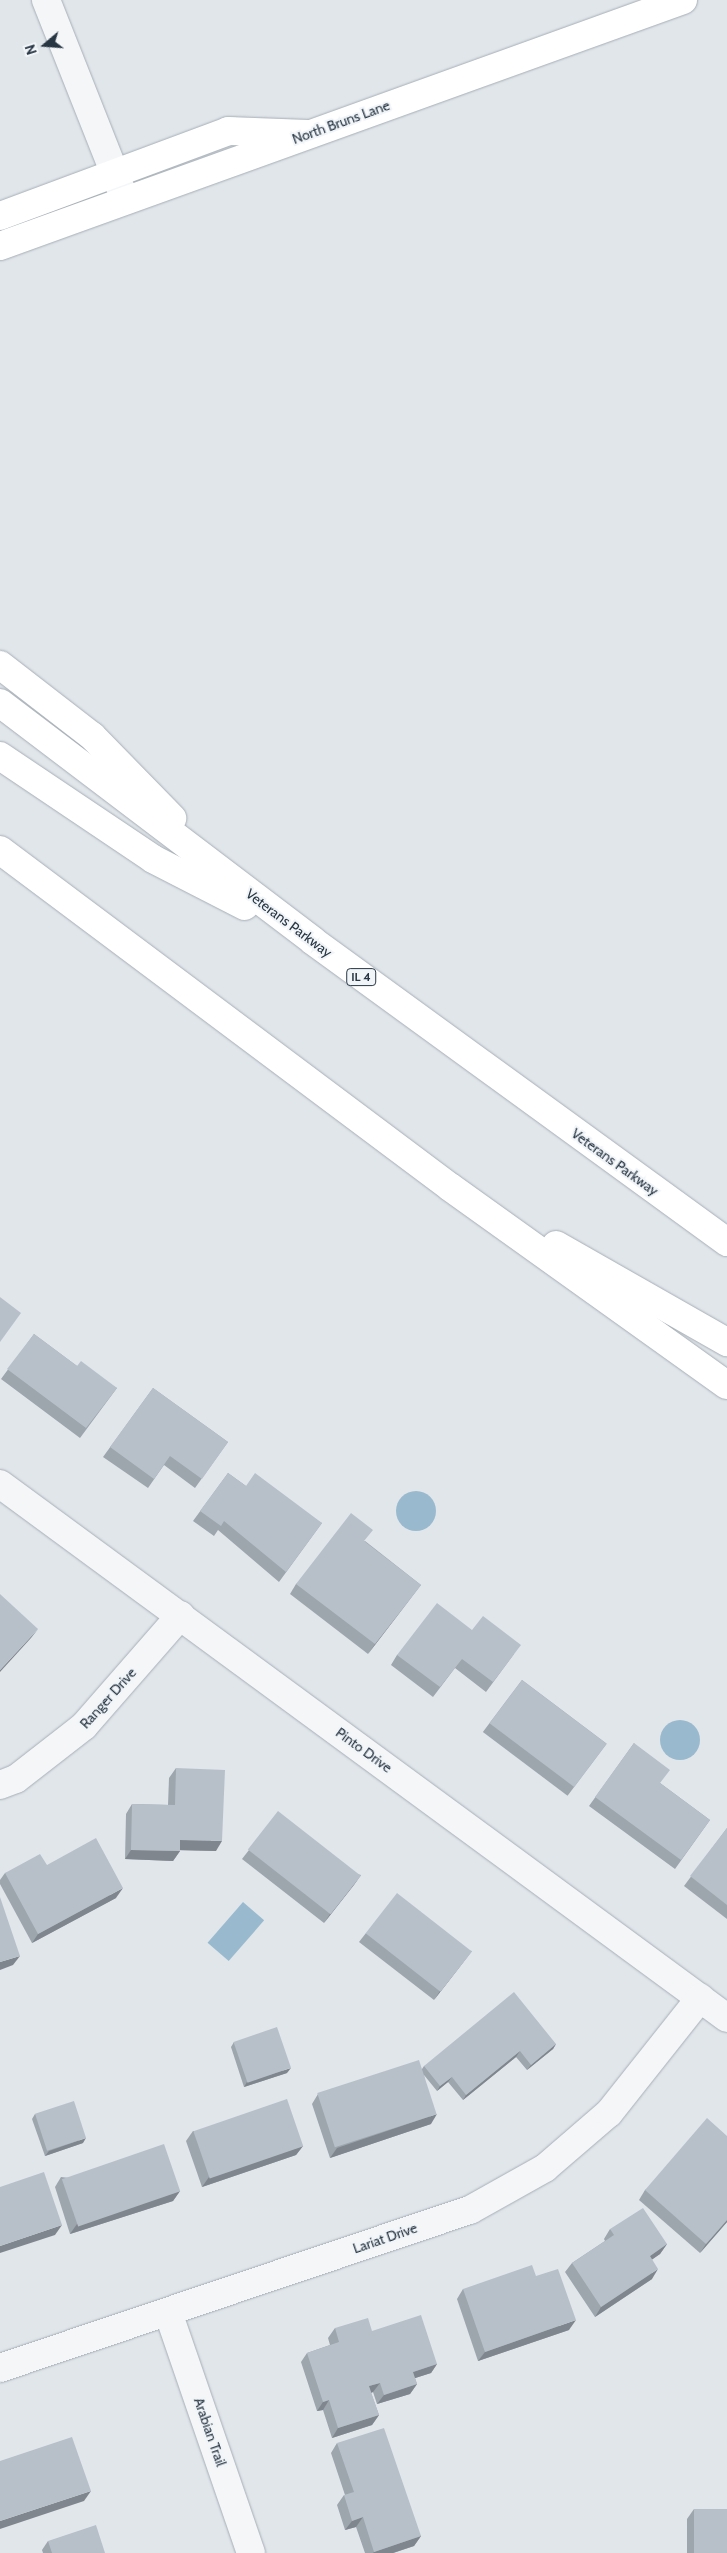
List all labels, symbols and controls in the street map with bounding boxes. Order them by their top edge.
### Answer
north arrow [20,20,70,70]
text: N [21,42,41,57]
street label: North Bruns Lane [290,97,392,147]
street label: Veterans Parkway [243,885,335,961]
road number: IL 4 [346,968,376,986]
street label: Veterans Parkway [568,1125,662,1199]
street label: Ranger Drive [76,1664,140,1732]
street label: Pinto Drive [333,1724,395,1776]
street label: Lariat Drive [351,2219,419,2257]
street label: Arabian Trail [190,2395,230,2469]

